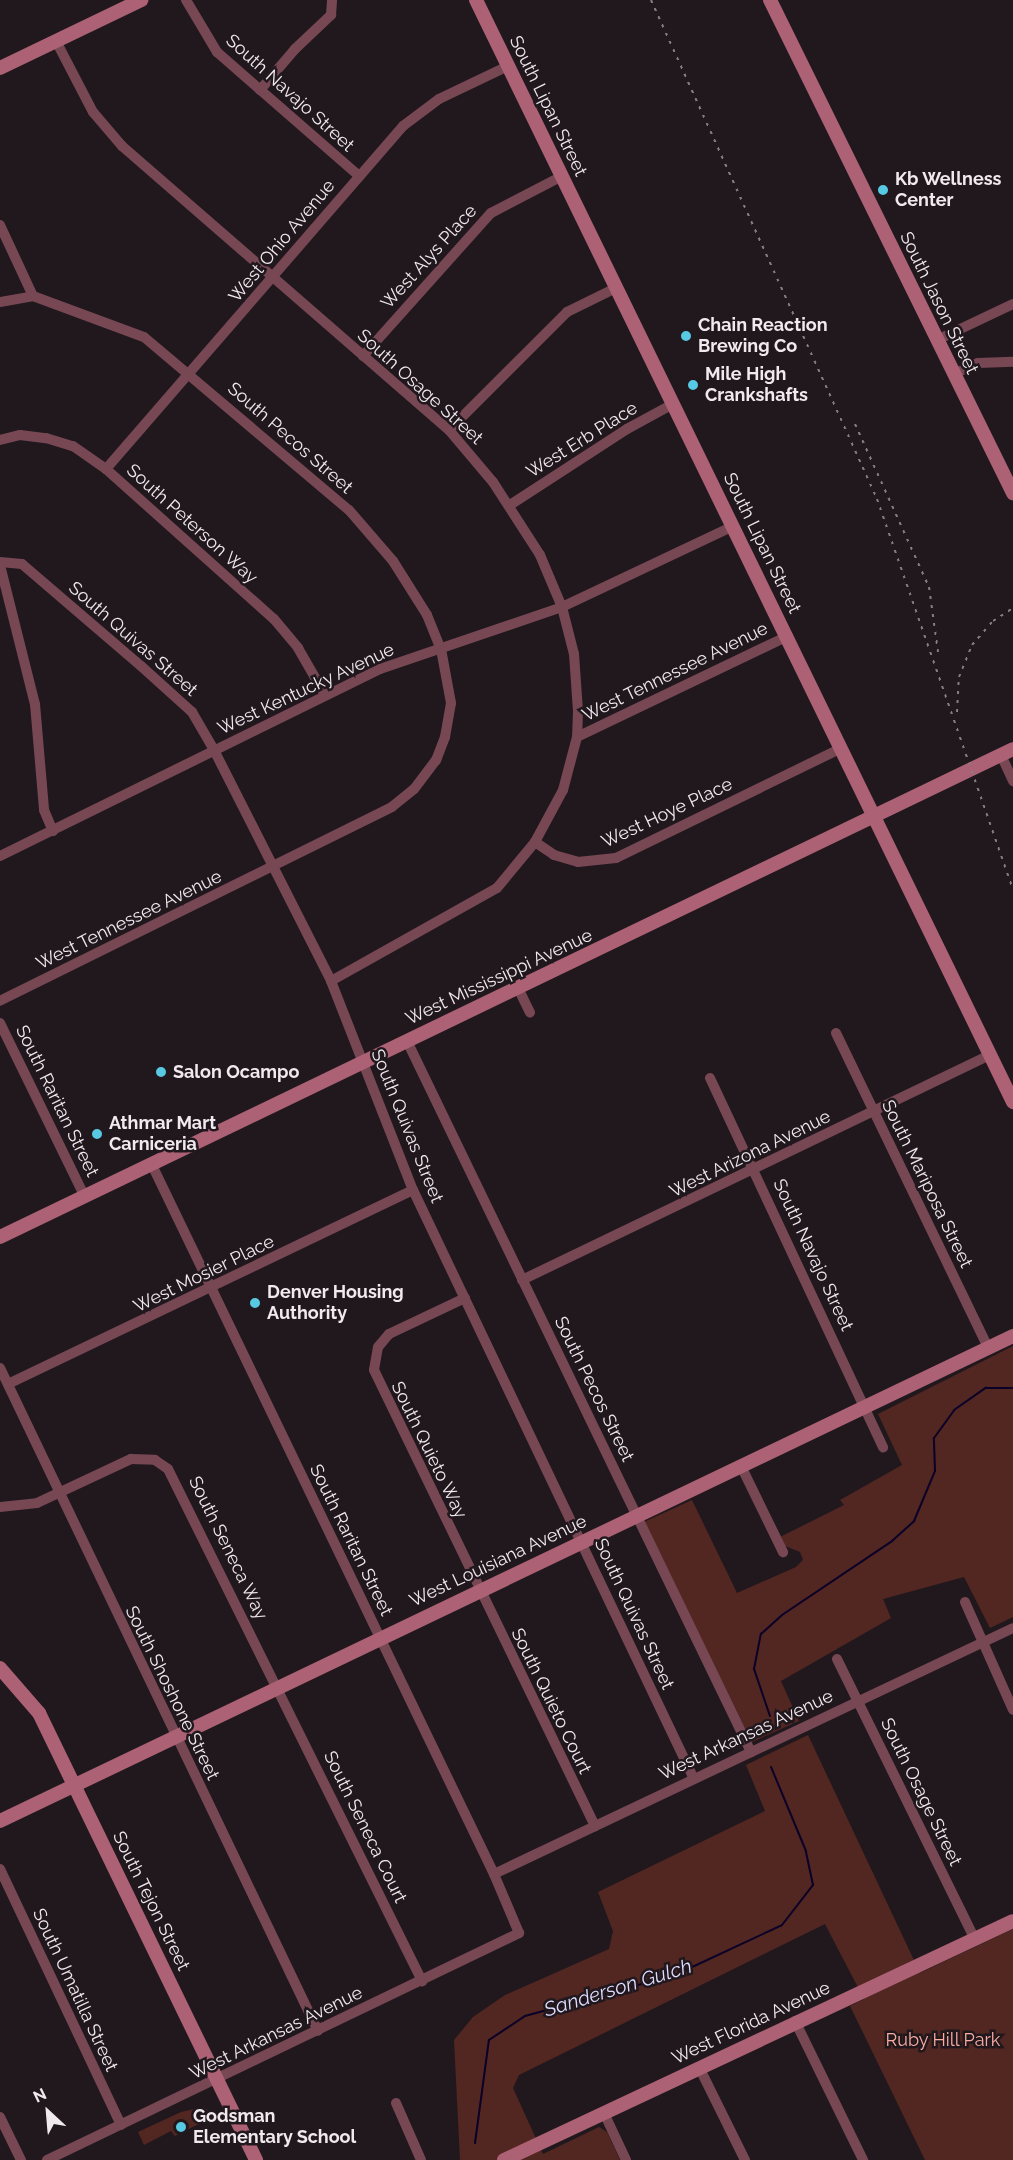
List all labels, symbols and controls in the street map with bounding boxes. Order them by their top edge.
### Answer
street label: South Navajo Street [221,30,359,156]
street label: South Lipan Street [505,32,591,180]
place label: Kb Wellness Center [895,169,1002,212]
street label: West Ohio Avenue [224,175,340,307]
marker: Kb Wellness Center [876,183,890,197]
street label: West Alys Place [376,200,482,314]
street label: South Jason Street [895,228,983,378]
place label: Chain Reaction Brewing Co [698,315,828,358]
street label: South Osage Street [353,325,487,449]
marker: Chain Reaction Brewing Co [679,329,693,343]
place label: Mile High Crankshafts [705,364,808,406]
street label: South Pecos Street [223,378,357,498]
marker: Mile High Crankshafts [686,378,700,392]
street label: West Erb Place [523,397,641,483]
street label: South Peterson Way [122,459,262,589]
street label: South Lipan Street [719,469,805,617]
street label: South Quivas Street [64,577,202,701]
street label: West Tennessee Avenue [578,617,772,727]
street label: West Kentucky Avenue [214,638,398,740]
street label: West Hoye Place [598,773,736,853]
street label: West Tennessee Avenue [32,865,226,975]
street label: West Mississippi Avenue [402,924,596,1030]
street label: South Raritan Street [11,1022,103,1180]
street label: South Quivas Street [366,1046,448,1206]
place label: Salon Ocampo [173,1061,299,1083]
marker: Salon Ocampo [154,1065,168,1079]
street label: South Mariposa Street [877,1097,977,1271]
street label: West Arizona Avenue [666,1105,834,1203]
place label: Athmar Mart Carniceria [109,1113,216,1156]
marker: Athmar Mart Carniceria [90,1127,104,1141]
street label: South Navajo Street [768,1176,858,1334]
street label: West Mosier Place [130,1230,278,1318]
place label: Denver Housing Authority [267,1282,404,1324]
marker: Denver Housing Authority [248,1296,262,1310]
street label: South Pecos Street [550,1313,638,1465]
street label: South Quieto Way [386,1378,472,1522]
street label: South Raritan Street [305,1461,397,1619]
street label: South Seneca Way [184,1473,272,1623]
street label: West Louisiana Avenue [406,1510,590,1612]
street label: South Quivas Street [590,1535,678,1693]
street label: South Shoshone Street [120,1602,224,1784]
street label: South Quieto Court [506,1625,596,1777]
street label: West Arkansas Avenue [655,1685,837,1785]
street label: South Osage Street [876,1715,966,1869]
street label: South Seneca Court [319,1747,411,1907]
street label: South Tejon Street [108,1828,194,1974]
street label: South Umatilla Street [28,1905,122,2075]
water label: Sanderson Gulch [541,1954,695,2022]
street label: West Florida Avenue [668,1977,834,2069]
street label: West Arkansas Avenue [186,1981,366,2085]
park label: Ruby Hill Park [885,2029,1001,2051]
north arrow [18,2082,78,2142]
text: N [30,2084,50,2107]
place label: Godsman Elementary School [193,2106,357,2148]
marker: Godsman Elementary School [174,2120,188,2134]

